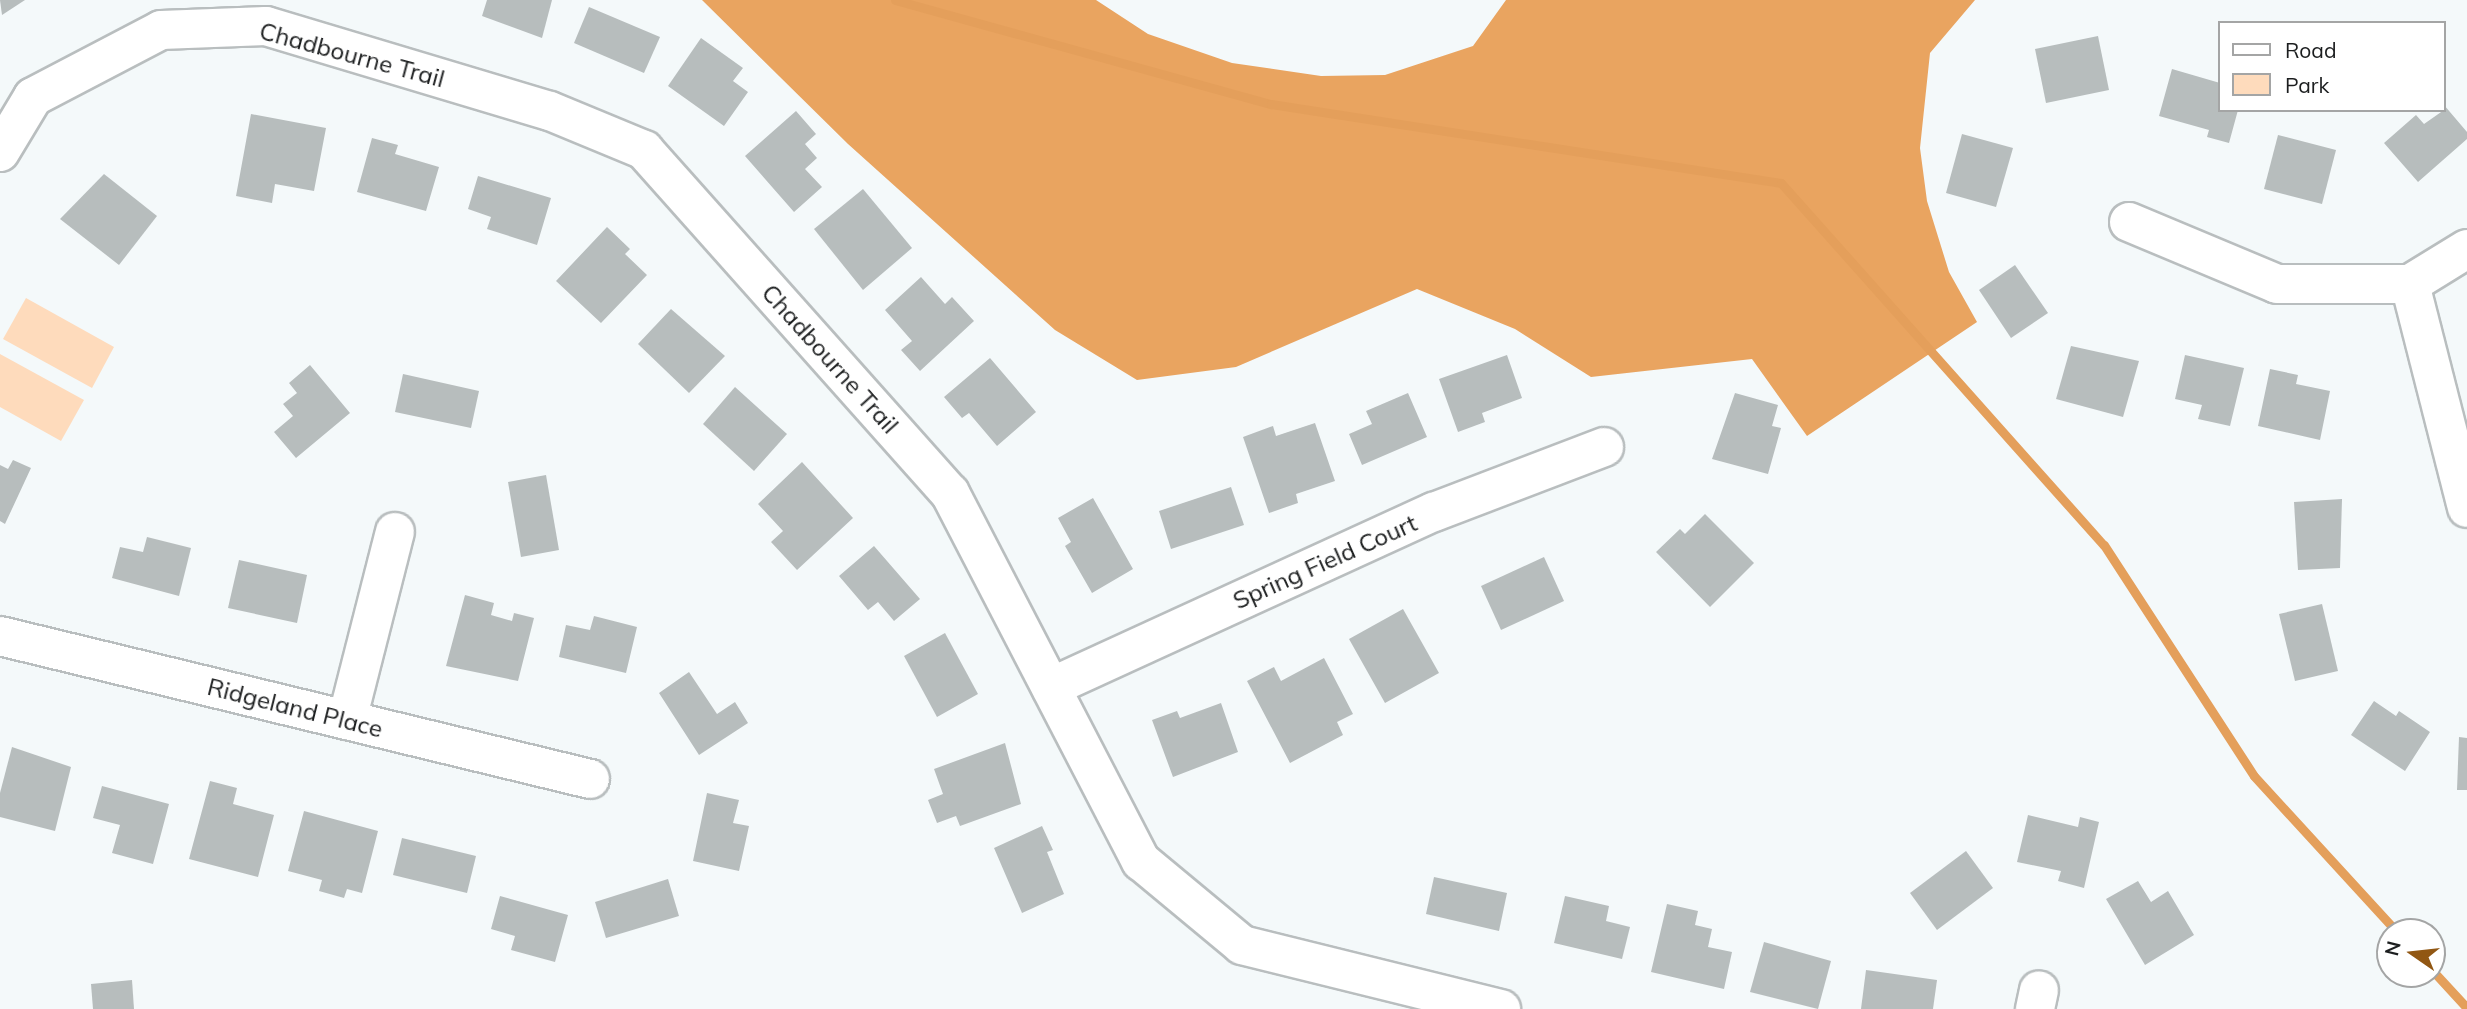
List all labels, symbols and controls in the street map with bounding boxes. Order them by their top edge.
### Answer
street label: Chadbourne Trail [256,16,448,94]
legend [2218,21,2446,112]
text: Road [2285,37,2336,63]
text: Park [2285,72,2329,98]
street label: Chadbourne Trail [756,279,904,439]
street label: Spring Field Court [1229,509,1421,615]
street label: Ridgeland Place [204,672,386,744]
north arrow [2376,918,2446,988]
text: N [2379,939,2406,958]

